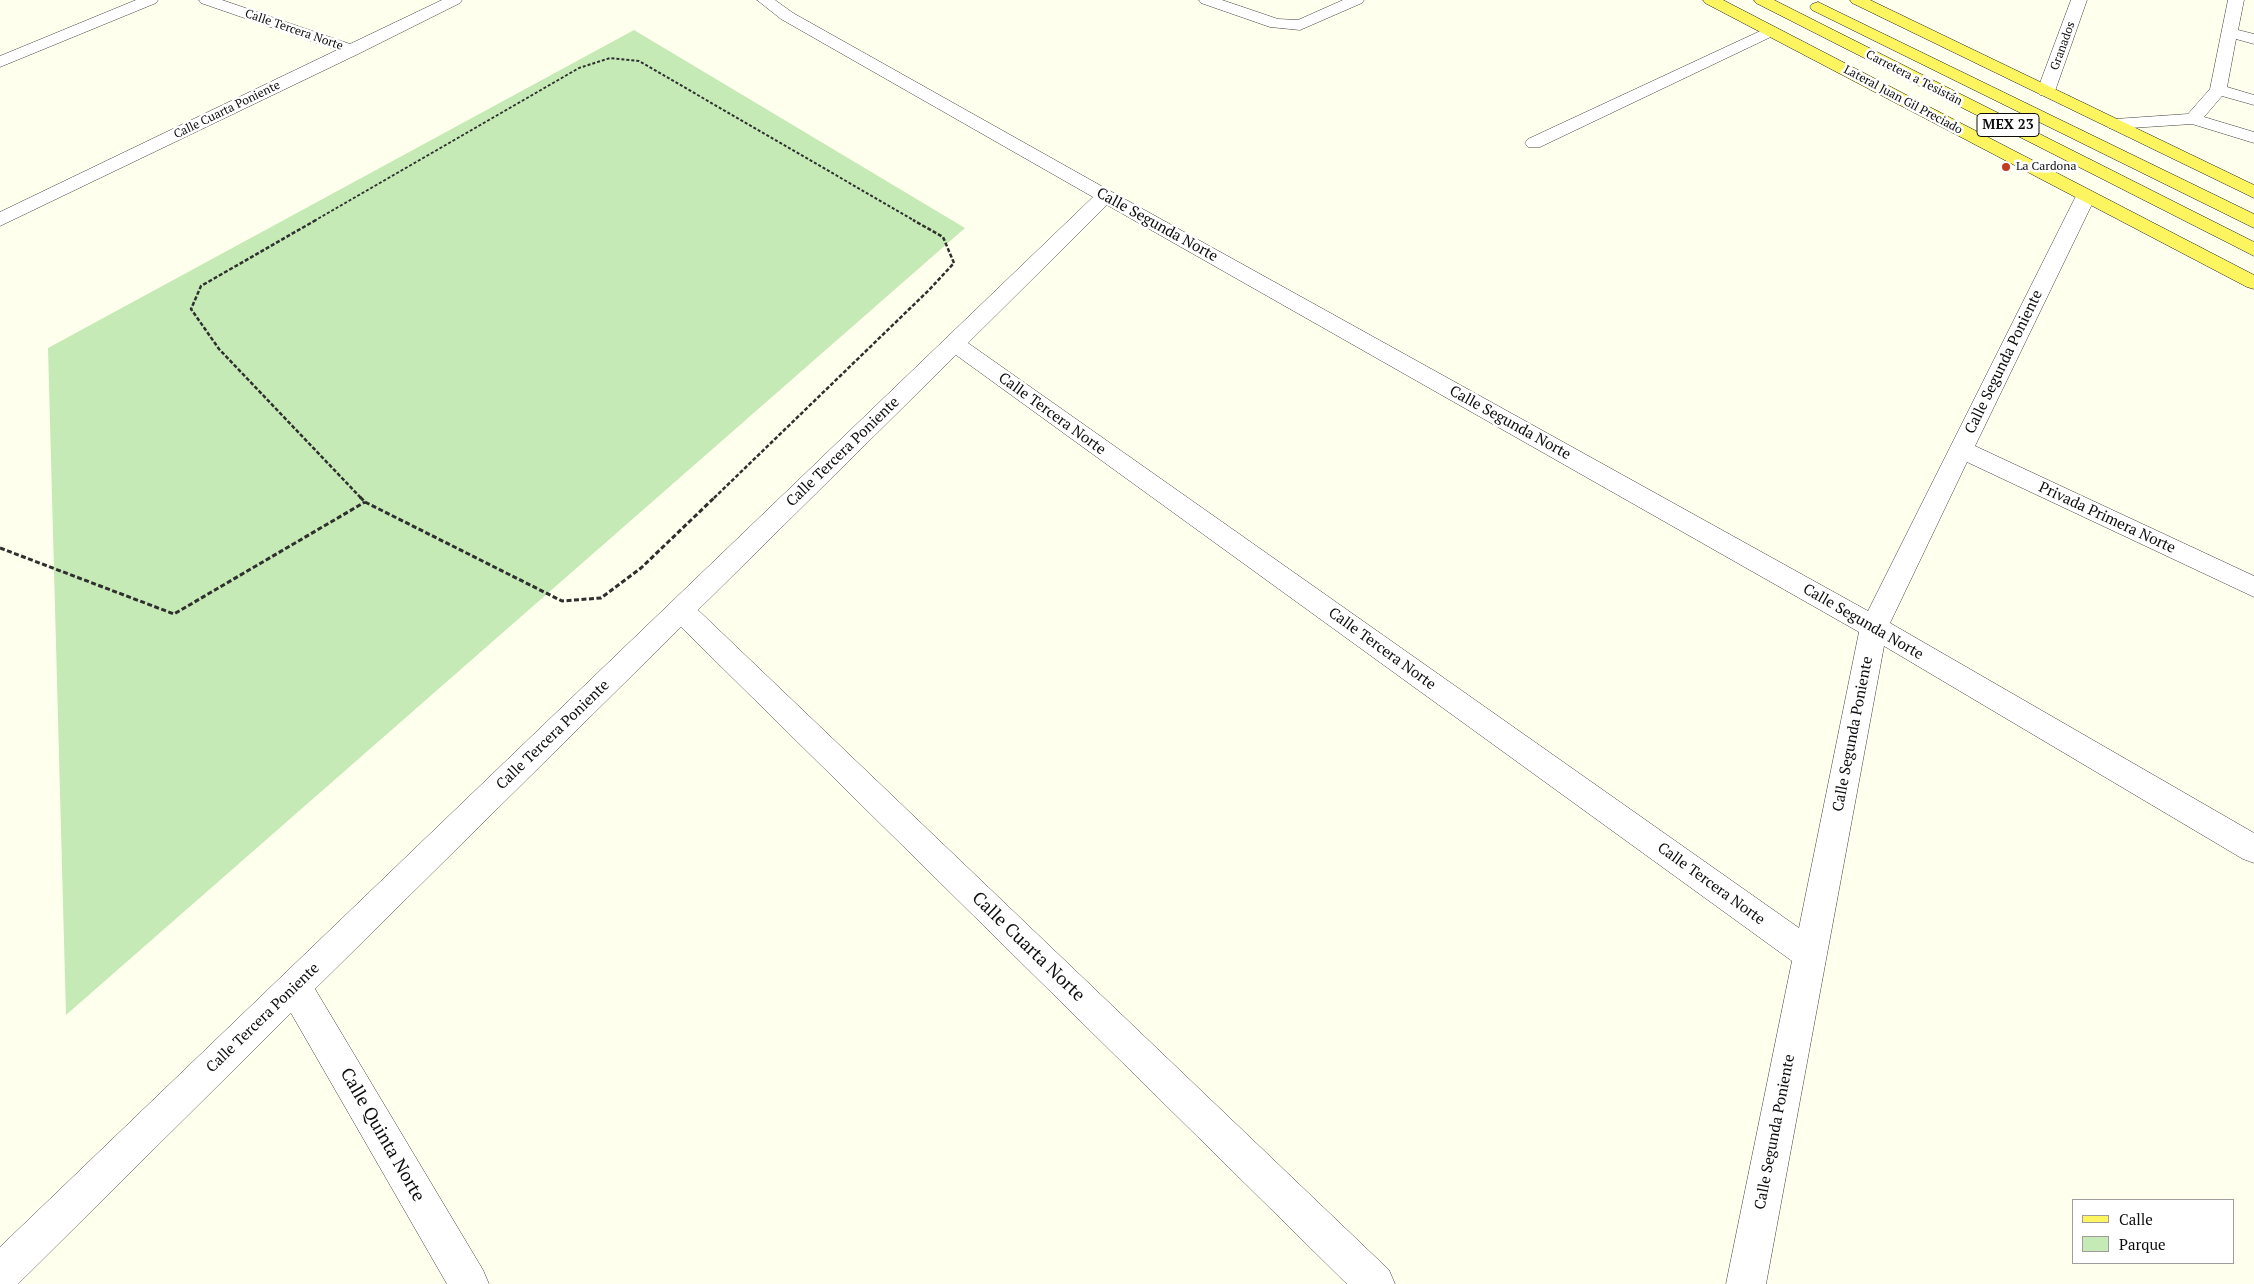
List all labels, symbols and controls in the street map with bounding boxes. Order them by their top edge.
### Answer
street label: Calle Tercera Norte [243,6,345,54]
street label: Granados [2048,20,2078,72]
street label: Carretera a Tesistán [1863,47,1965,109]
street label: Lateral Juan Gil Preciado [1841,63,1965,137]
street label: Calle Cuarta Poniente [171,78,283,142]
road number: MEX 23 [1977,114,2039,136]
place label: La Cardona [2016,160,2076,174]
marker: La Cardona [2000,161,2012,173]
street label: Calle Segunda Norte [1093,184,1221,266]
street label: Calle Segunda Poniente [1961,287,2047,437]
street label: Calle Tercera Norte [995,369,1109,459]
street label: Calle Segunda Norte [1446,382,1574,464]
street label: Calle Tercera Poniente [783,393,903,511]
street label: Privada Primera Norte [2036,478,2178,558]
street label: Calle Segunda Norte [1800,580,1926,664]
street label: Calle Tercera Norte [1325,604,1439,694]
street label: Calle Segunda Poniente [1829,655,1877,813]
street label: Calle Tercera Poniente [493,676,613,794]
street label: Calle Tercera Norte [1654,839,1768,929]
street label: Calle Cuarta Norte [967,888,1089,1006]
street label: Calle Tercera Poniente [203,959,323,1077]
street label: Calle Segunda Poniente [1751,1053,1799,1211]
street label: Calle Quinta Norte [335,1064,429,1206]
legend [2072,1199,2234,1264]
text: Calle [2119,1209,2153,1229]
text: Parque [2119,1234,2166,1254]

